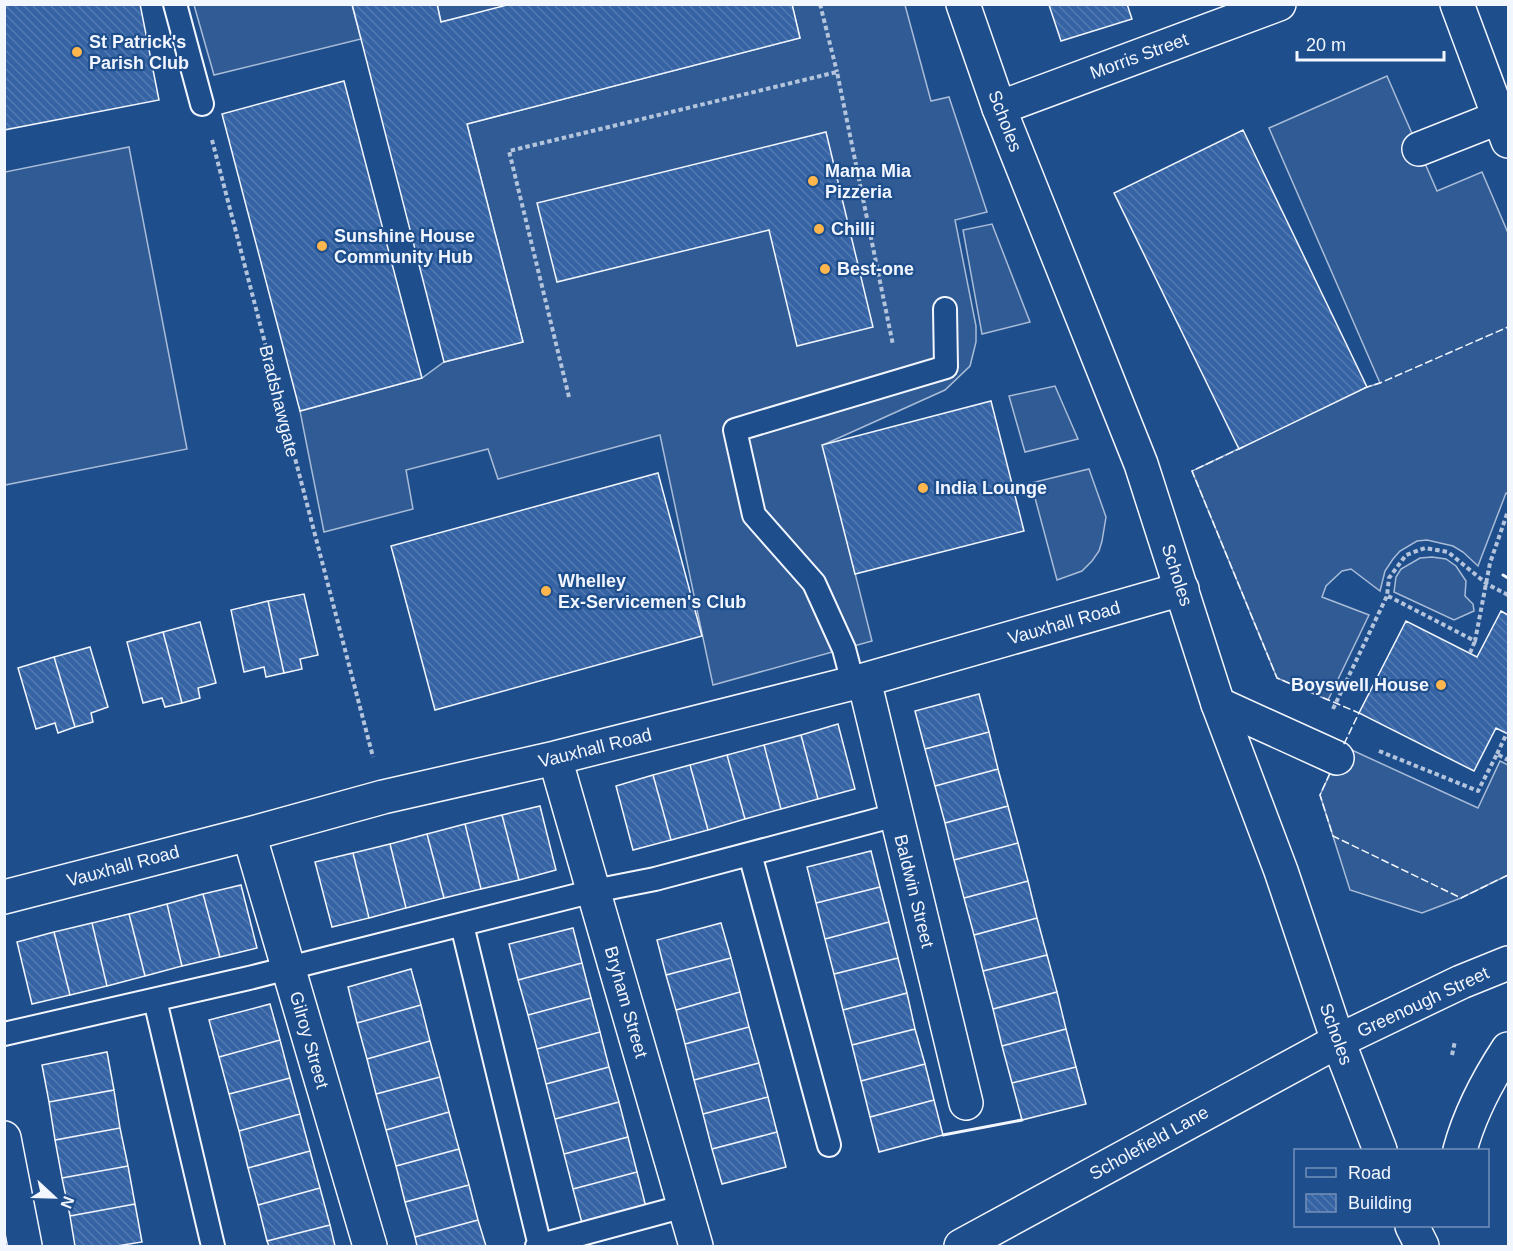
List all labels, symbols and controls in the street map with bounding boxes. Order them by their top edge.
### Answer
scale bar [1297,24,1444,62]
street label: Morris Street [1087,29,1191,83]
place label: St Patrick's Parish Club [89,32,189,73]
text: 20 m [1306,35,1346,55]
marker: St Patrick's Parish Club [70,45,84,59]
street label: Scholes [984,88,1026,154]
place label: Mama Mia Pizzeria [825,161,912,202]
marker: Mama Mia Pizzeria [806,174,820,188]
place label: Chilli [831,219,875,239]
marker: Chilli [812,222,826,236]
place label: Sunshine House Community Hub [334,226,475,267]
marker: Sunshine House Community Hub [315,239,329,253]
place label: Best-one [837,259,914,279]
marker: Best-one [818,262,832,276]
street label: Bradshawgate [255,343,303,459]
place label: India Lounge [935,478,1047,498]
marker: India Lounge [916,481,930,495]
street label: Scholes [1158,541,1196,609]
place label: Whelley Ex-Servicemen's Club [558,571,746,612]
marker: Whelley Ex-Servicemen's Club [539,584,553,598]
street label: Vauxhall Road [1006,597,1122,649]
place label: Boyswell House [1291,675,1429,695]
marker: Boyswell House [1434,678,1448,692]
street label: Vauxhall Road [536,724,654,772]
street label: Baldwin Street [890,832,938,950]
street label: Vauxhall Road [65,841,181,891]
street label: Bryham Street [601,944,651,1060]
street label: Greenough Street [1354,963,1492,1041]
street label: Gilroy Street [286,989,332,1091]
street label: Scholes [1316,1000,1356,1068]
street label: Scholefield Lane [1086,1102,1212,1184]
legend [1294,1149,1489,1227]
text: Road [1348,1163,1391,1183]
north arrow [24,1167,84,1227]
text: Building [1348,1193,1412,1213]
text: N [57,1194,77,1211]

